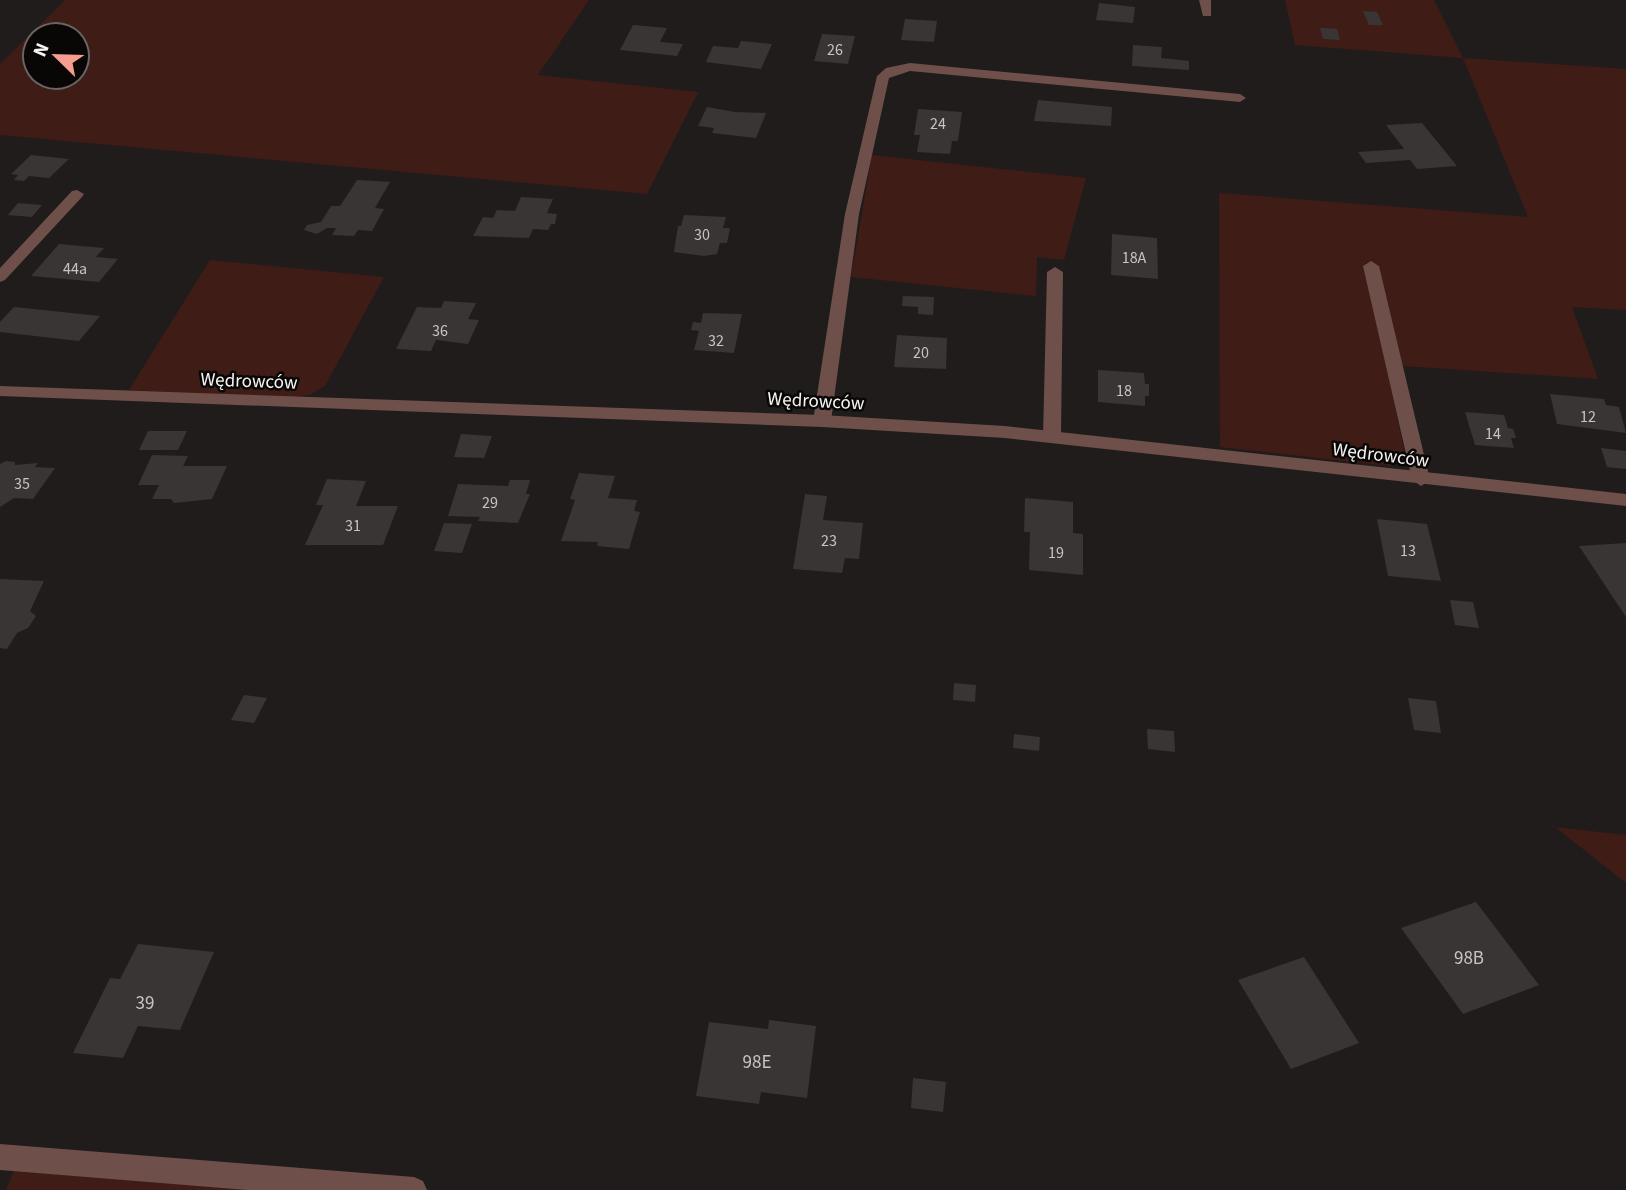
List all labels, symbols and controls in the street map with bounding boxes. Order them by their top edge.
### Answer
north arrow [21,21,91,91]
text: N [27,39,57,61]
house number: 26 [827,39,843,61]
house number: 24 [930,113,946,135]
house number: 30 [694,224,710,246]
house number: 18A [1122,247,1147,269]
house number: 44a [63,258,87,280]
house number: 36 [432,320,448,342]
house number: 32 [708,330,724,352]
house number: 20 [913,342,929,364]
street label: Wędrowców [200,366,298,397]
house number: 18 [1116,380,1132,402]
street label: Wędrowców [767,385,866,418]
house number: 12 [1580,406,1596,428]
house number: 14 [1485,423,1501,445]
street label: Wędrowców [1331,436,1431,475]
house number: 35 [14,473,30,495]
house number: 29 [482,492,498,514]
house number: 31 [345,515,361,537]
house number: 23 [821,530,837,552]
house number: 13 [1400,540,1416,562]
house number: 19 [1048,542,1064,564]
house number: 98B [1454,945,1484,972]
house number: 39 [136,990,154,1017]
house number: 98E [743,1049,771,1076]

